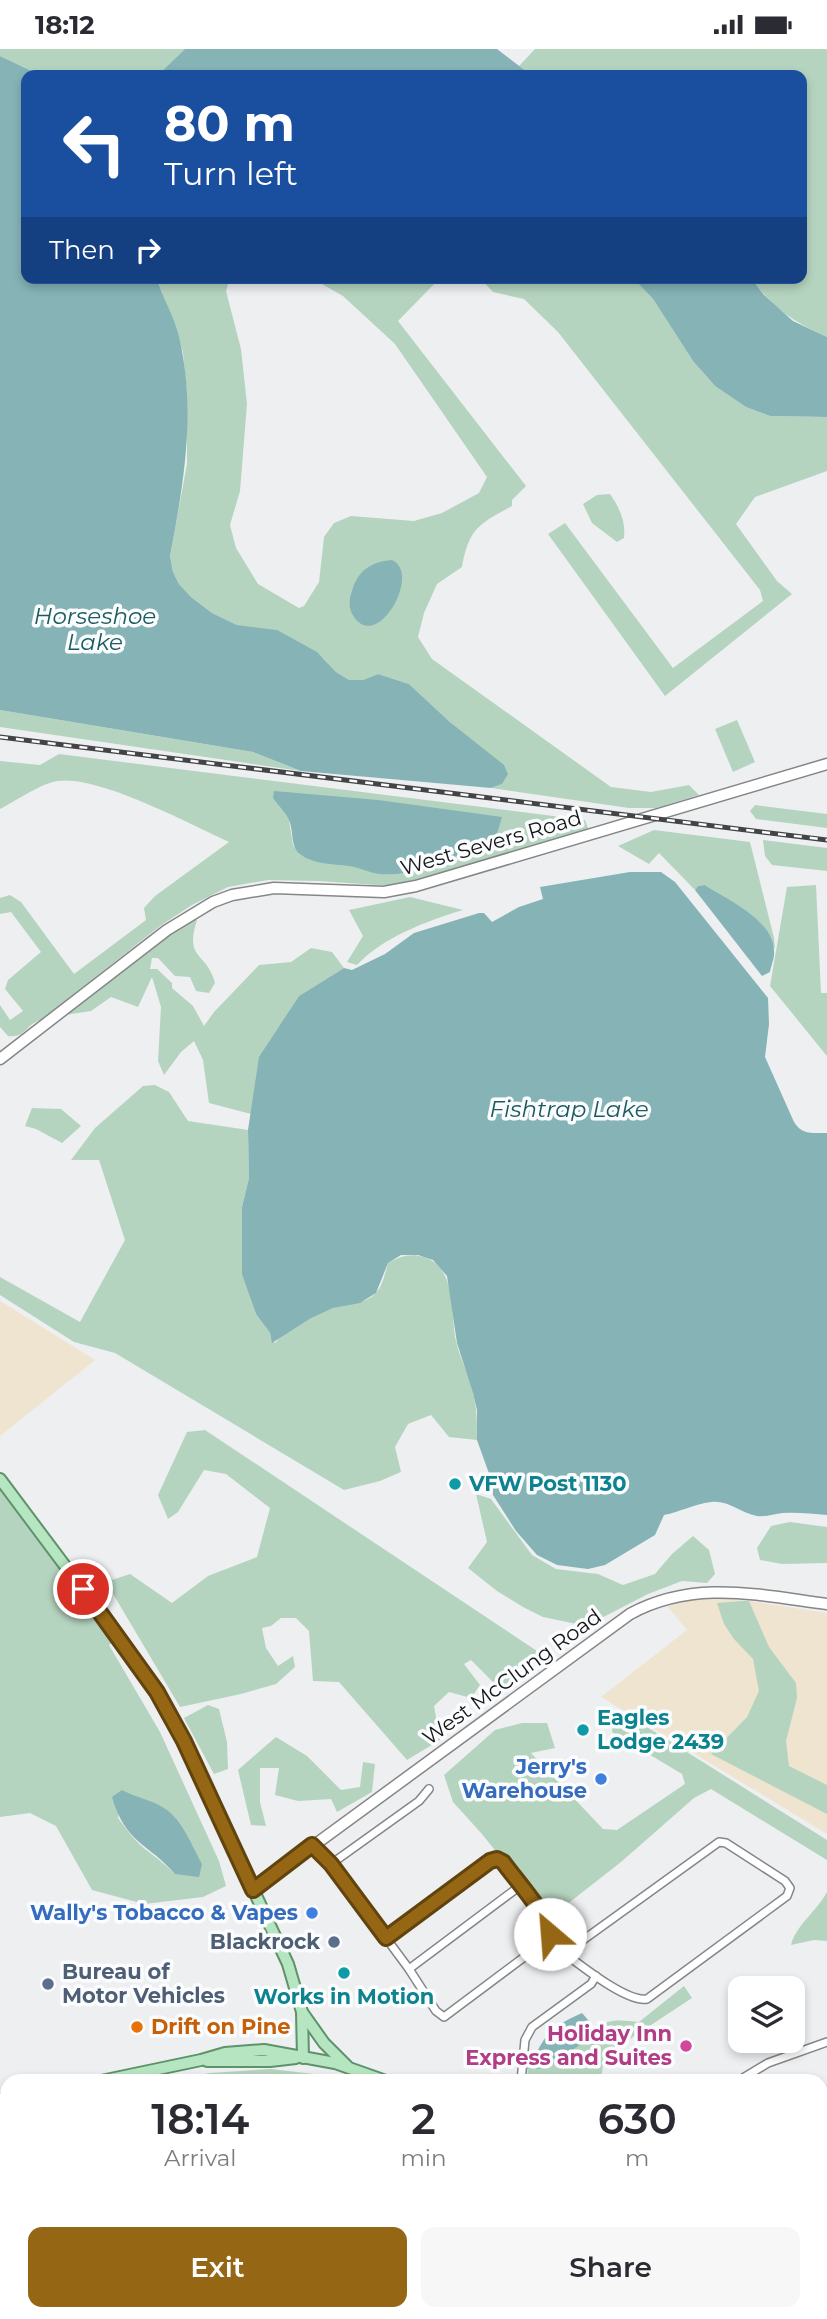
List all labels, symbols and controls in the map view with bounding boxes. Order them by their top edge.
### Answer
text: 18:12 [35,9,95,41]
text: 80 m [164,94,295,153]
icon: left [49,98,140,189]
text: Turn left [164,154,298,193]
icon: right [129,231,167,269]
text: Then [49,234,115,266]
water label: Horseshoe Lake [34,602,156,656]
street label: West Severs Road [397,805,584,880]
water label: Fishtrap Lake [489,1095,649,1123]
place label: VFW Post 1130 [468,1471,626,1496]
marker: VFW Post 1130 [447,1476,463,1492]
pin [53,1559,113,1619]
icon: arrive [64,1570,102,1608]
street label: West McClung Road [418,1603,606,1750]
place label: Eagles Lodge 2439 [597,1705,724,1754]
marker: Eagles Lodge 2439 [575,1722,591,1738]
place label: Jerry's Warehouse [461,1754,587,1803]
marker: Jerry's Warehouse [593,1771,609,1787]
position arrow [513,1897,587,1971]
place label: Wally's Tobacco & Vapes [30,1900,298,1925]
marker: Wally's Tobacco & Vapes [304,1905,320,1921]
place label: Blackrock [210,1929,320,1954]
marker: Blackrock [326,1934,342,1950]
place label: Bureau of Motor Vehicles [62,1959,225,2008]
marker: Works in Motion [336,1965,352,1981]
marker: Bureau of Motor Vehicles [40,1976,56,1992]
map controls [728,1976,805,2053]
button: layers [728,1976,805,2053]
place label: Works in Motion [254,1984,434,2009]
place label: Drift on Pine [151,2014,291,2039]
marker: Drift on Pine [129,2019,145,2035]
place label: Holiday Inn Express and Suites [465,2021,672,2070]
marker: Holiday Inn Express and Suites [678,2038,694,2054]
text: 18:14 [151,2093,249,2145]
text: 2 [411,2093,436,2145]
text: 630 [598,2093,677,2145]
text: Arrival [164,2144,237,2172]
text: min [400,2144,447,2172]
text: m [625,2144,649,2172]
button: Exit [28,2227,407,2307]
button: Share [421,2227,800,2307]

